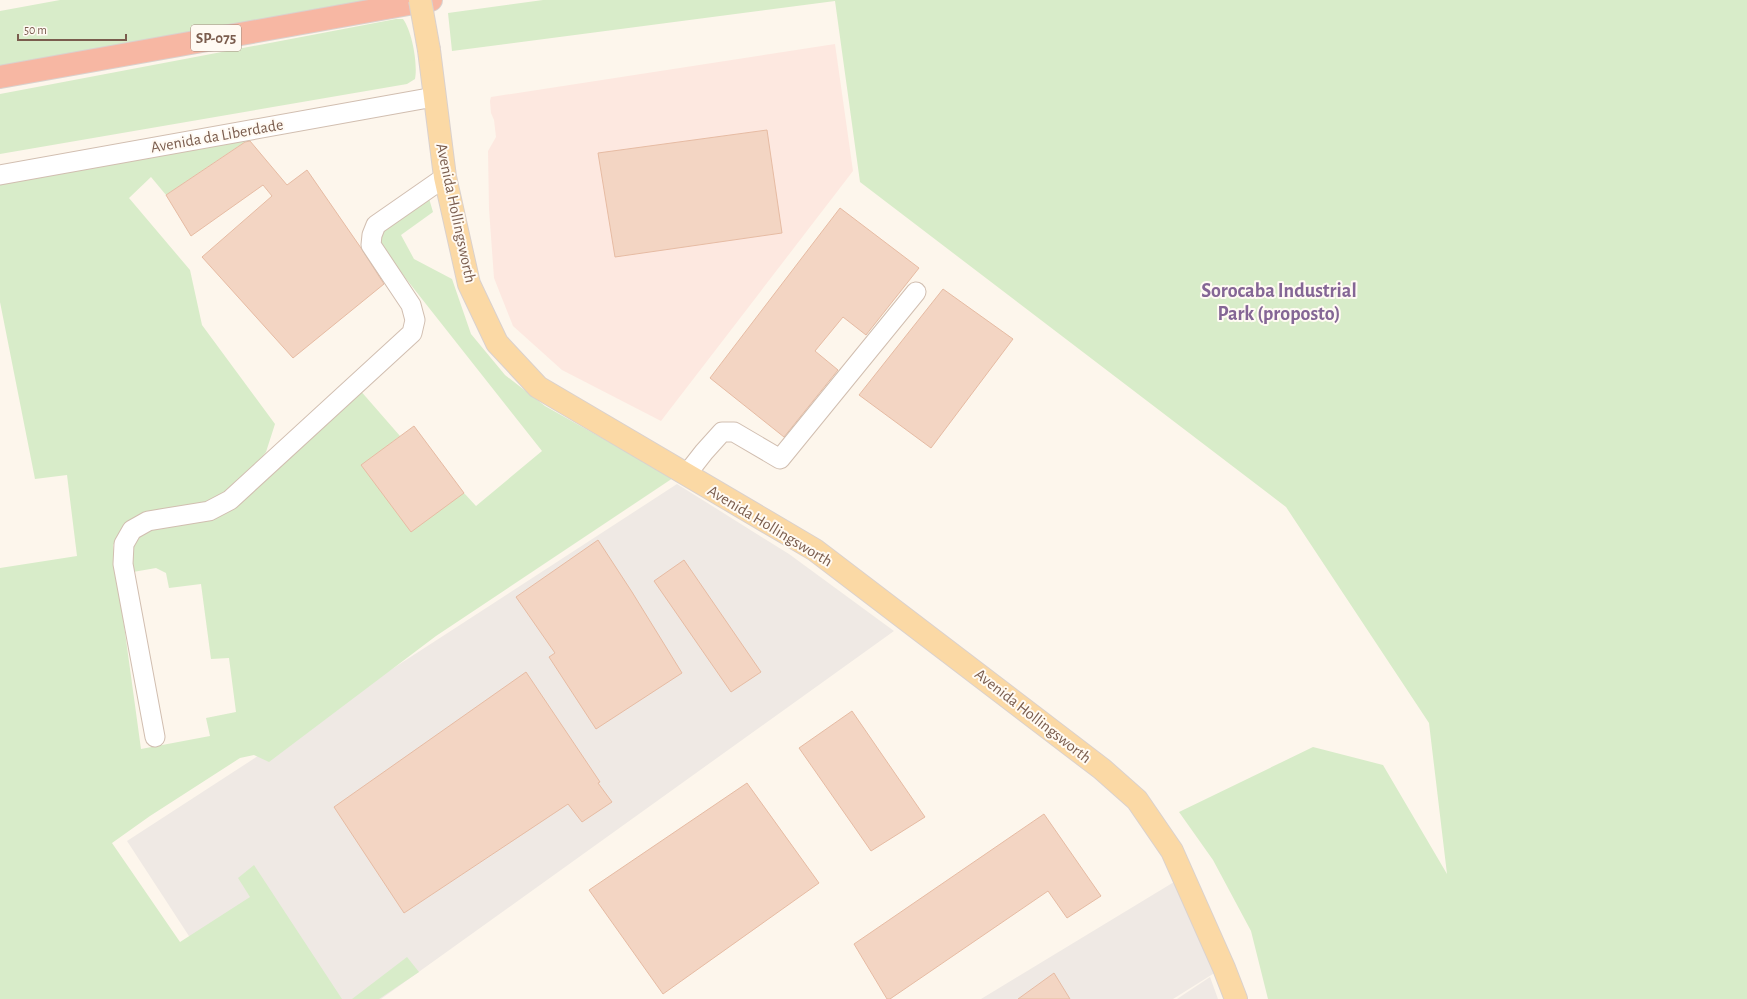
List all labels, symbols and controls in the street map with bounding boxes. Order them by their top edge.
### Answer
scale bar [18,16,126,42]
text: 50 m [24,24,47,36]
road number: SP-075 [191,25,241,51]
street label: Avenida da Liberdade [150,116,284,156]
street label: Avenida Hollingsworth [433,142,479,284]
district label: Sorocaba Industrial Park (proposto) [1201,281,1357,324]
street label: Avenida Hollingsworth [705,482,835,570]
street label: Avenida Hollingsworth [972,666,1094,766]

